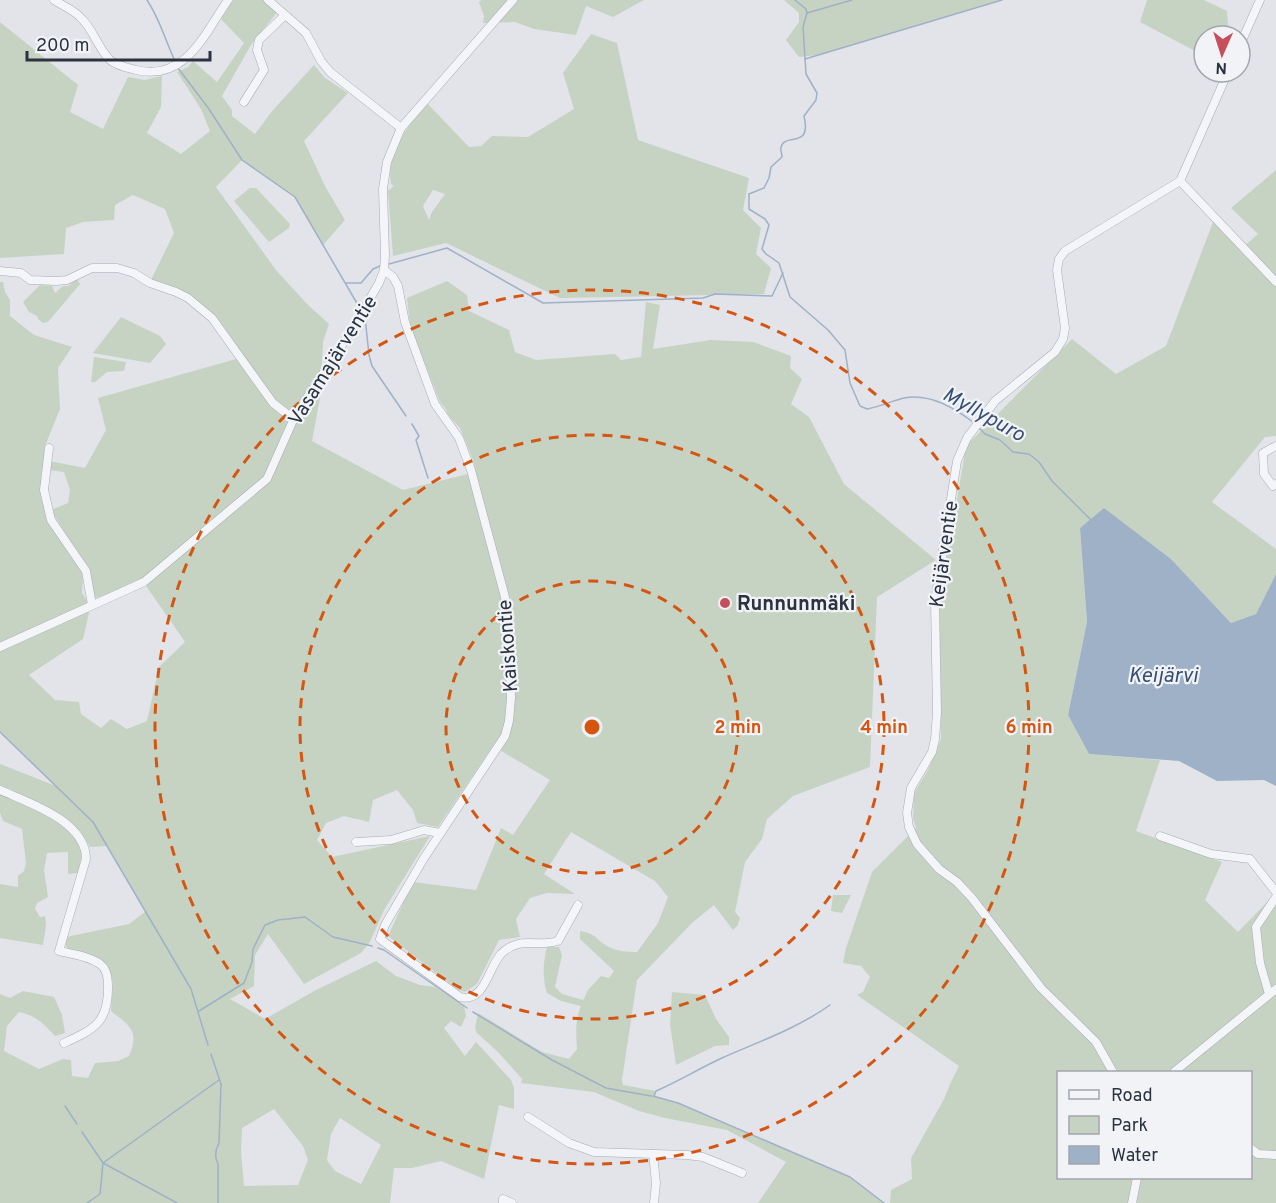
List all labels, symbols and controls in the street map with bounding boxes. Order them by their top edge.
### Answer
scale bar [27,24,210,62]
north arrow [1192,24,1252,84]
text: 200 m [36,35,89,58]
text: N [1215,57,1228,77]
street label: Vasamajärventie [283,291,384,431]
water label: Myllypuro [937,382,1030,449]
street label: Keijärventie [925,499,965,609]
place label: Runnunmäki [737,592,855,618]
marker: Runnunmäki [718,596,732,610]
street label: Kaiskontie [493,599,525,693]
water label: Keijärvi [1128,663,1199,690]
centre of rings [582,717,602,737]
text: 2 min [714,717,762,740]
text: 4 min [860,717,908,740]
text: 6 min [1005,717,1053,740]
legend [1057,1071,1252,1179]
text: Road [1111,1085,1153,1108]
text: Park [1111,1115,1148,1138]
text: Water [1111,1145,1158,1168]

